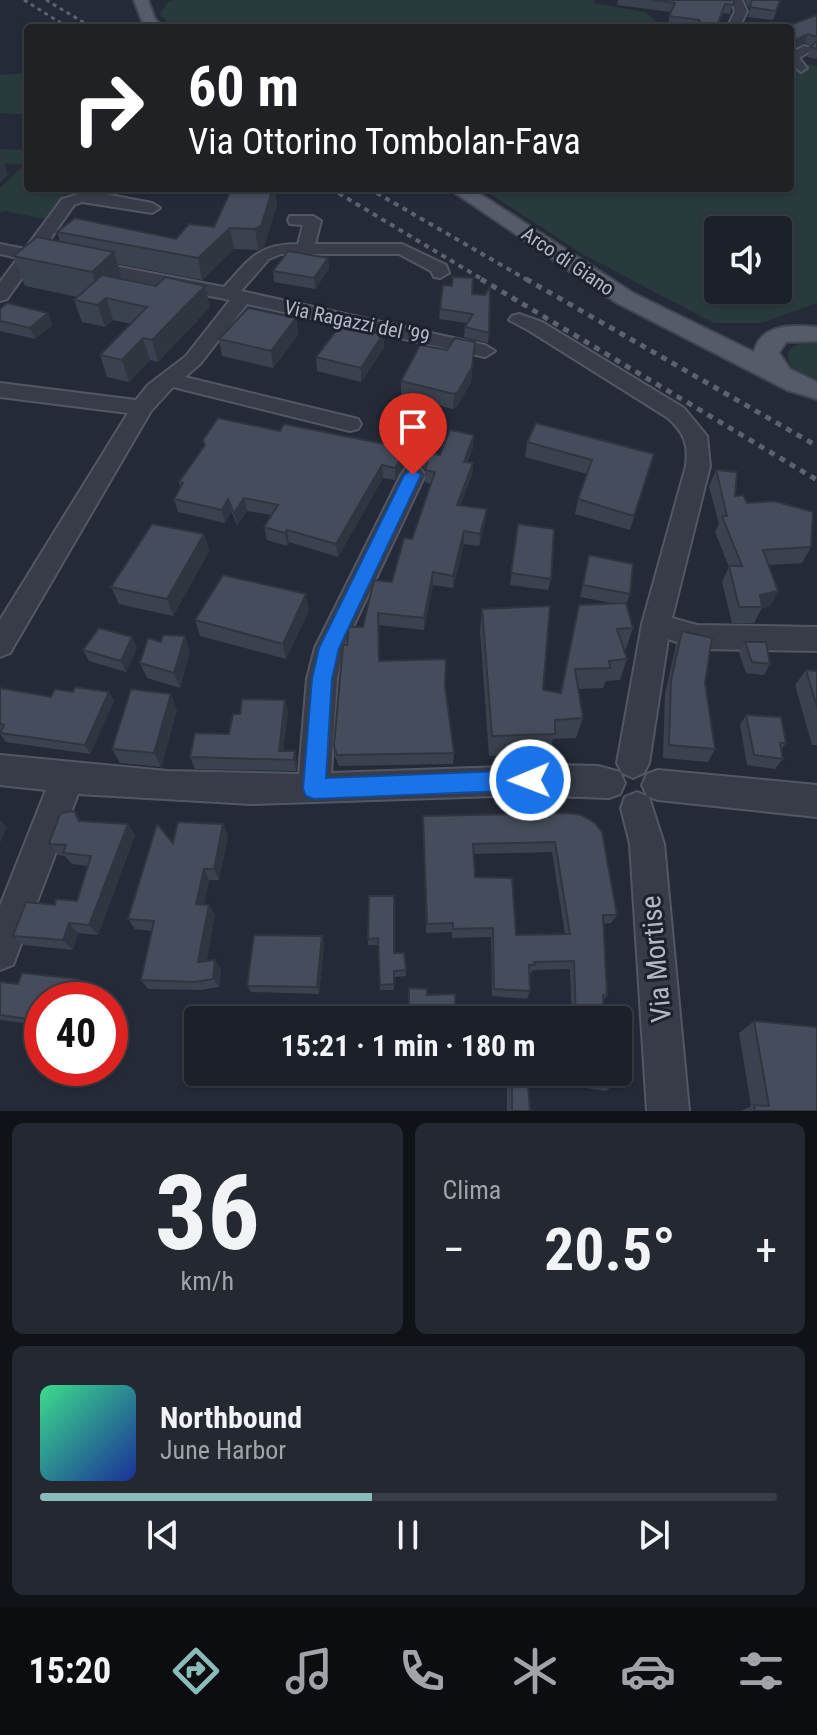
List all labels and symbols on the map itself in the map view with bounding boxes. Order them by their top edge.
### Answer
street label: Arco di Giano [517,221,619,301]
street label: Via Ragazzi del '99 [282,295,432,349]
pin [379,393,447,475]
position arrow [488,738,572,822]
street label: Via Mortise [634,894,678,1024]
speed limit sign: 40 [24,982,128,1086]

